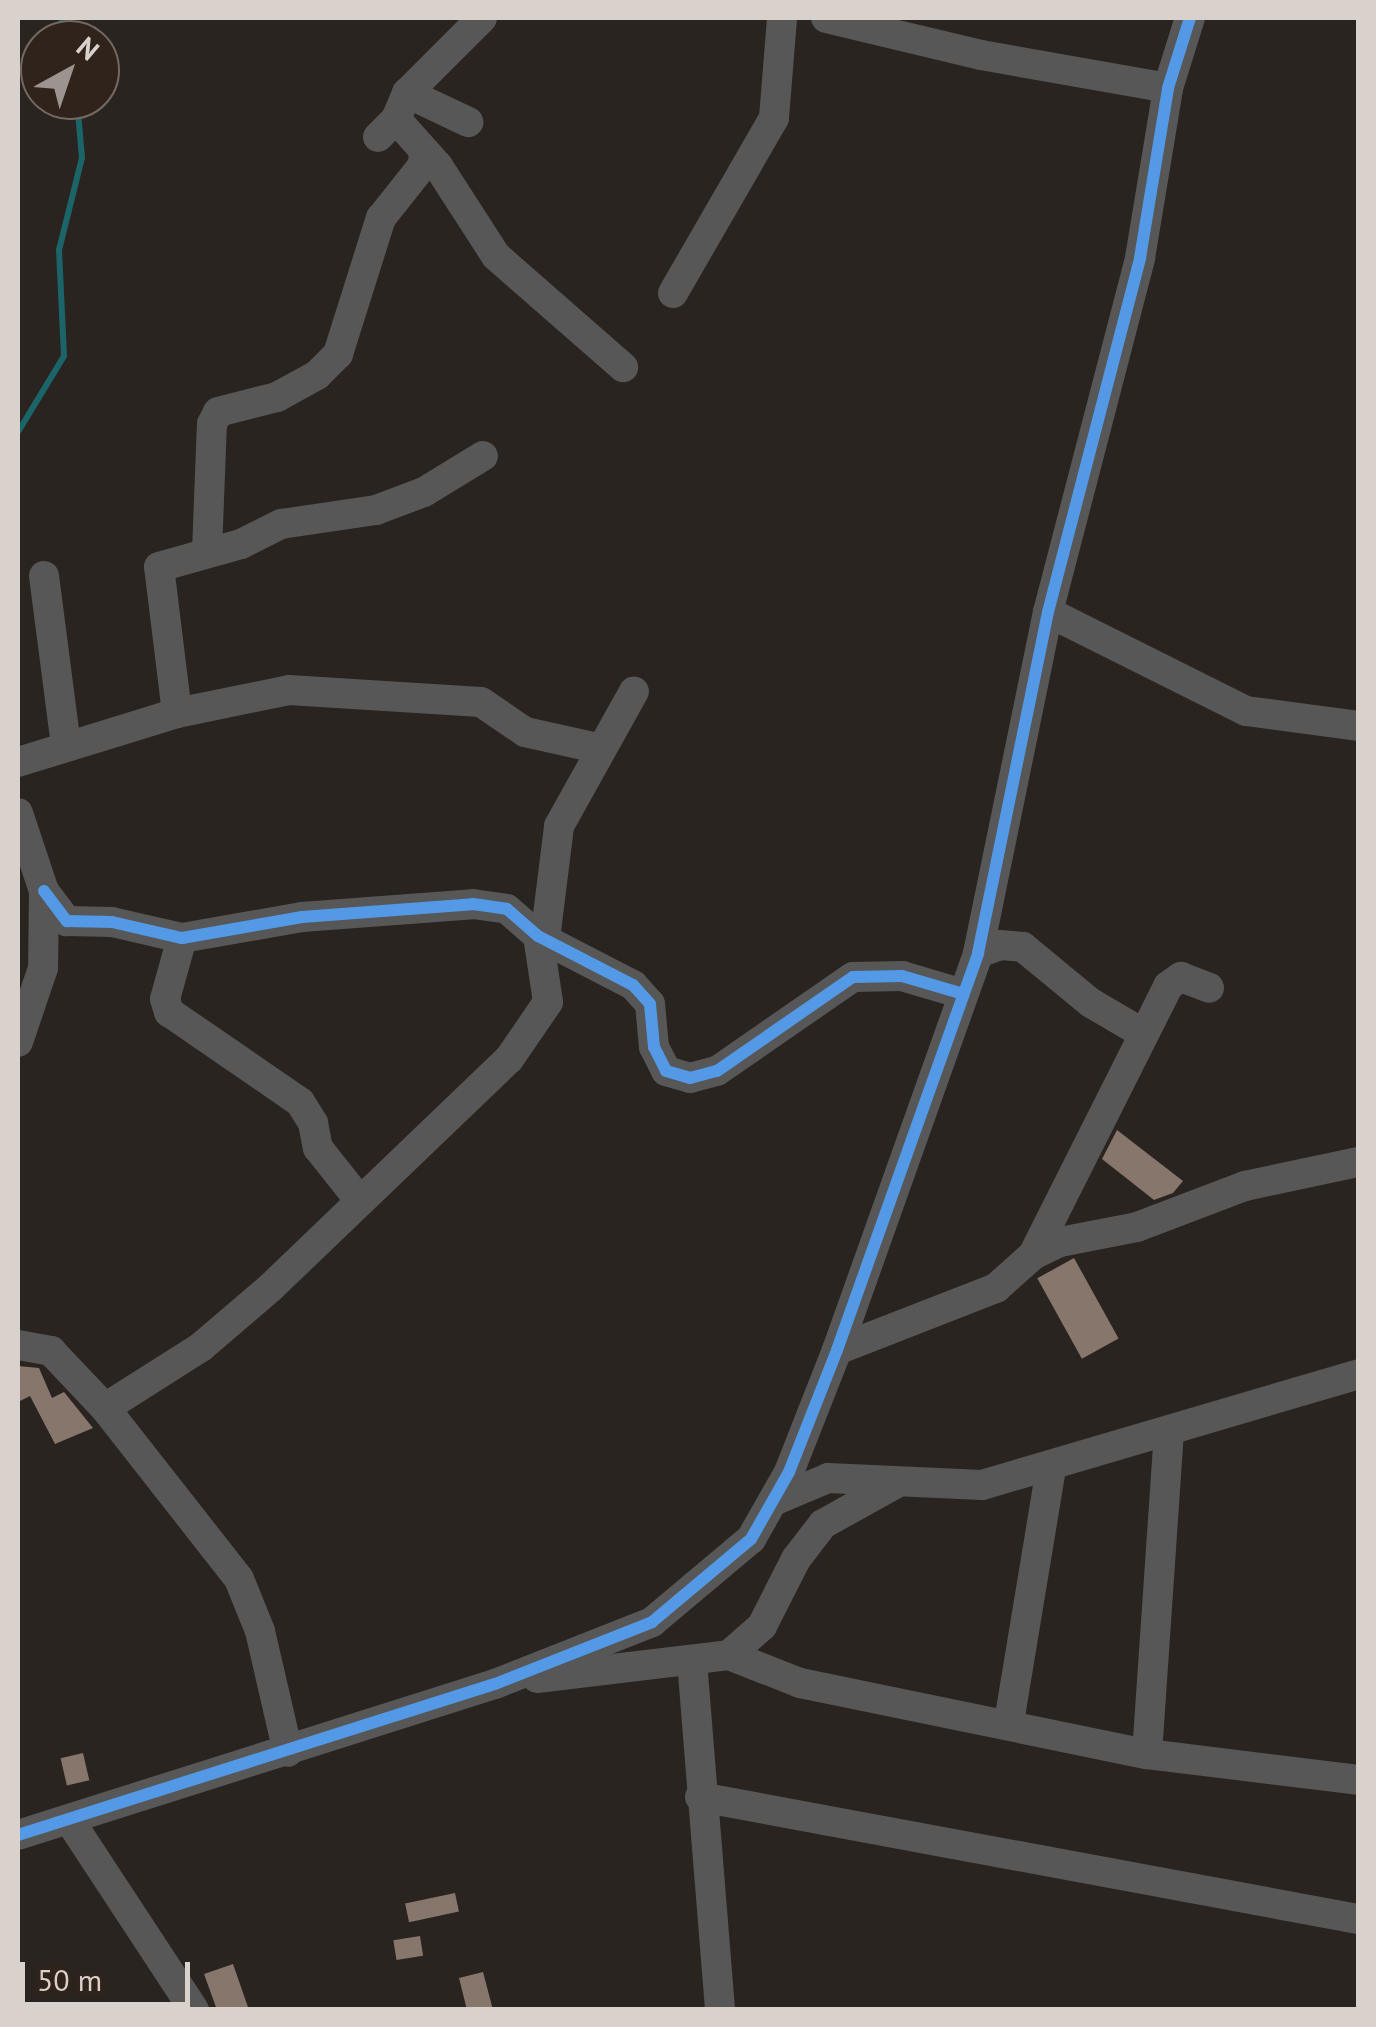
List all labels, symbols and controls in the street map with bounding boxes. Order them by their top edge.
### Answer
north arrow [20,20,120,120]
text: N [69,28,107,68]
scale bar [25,1942,195,2004]
text: 50 m [37,1960,102,1999]

